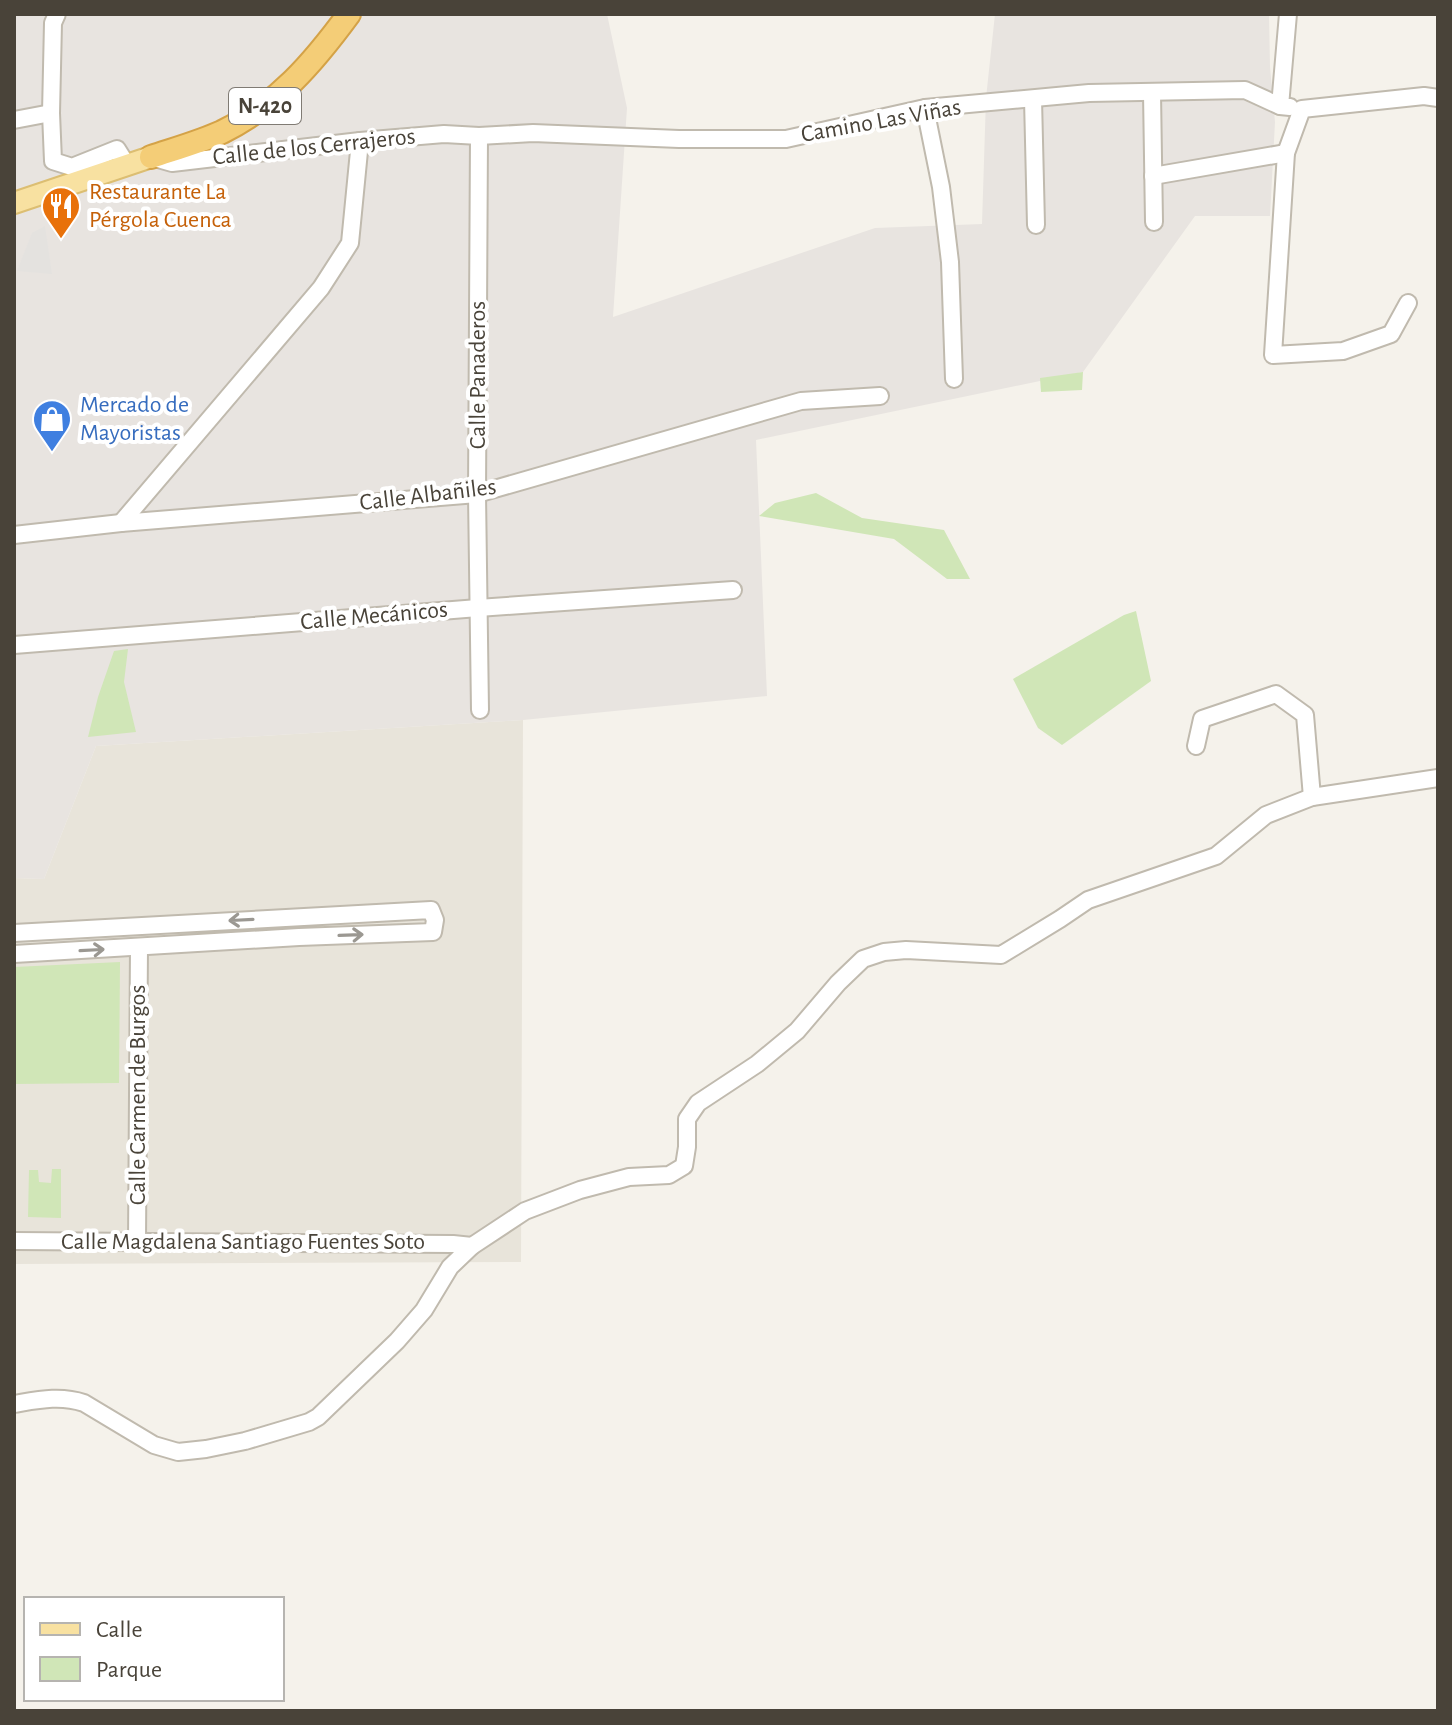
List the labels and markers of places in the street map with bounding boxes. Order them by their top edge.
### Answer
place label: Restaurante La Pérgola Cuenca [89,180,232,232]
restaurant icon: Restaurante La Pérgola Cuenca [40,185,82,240]
place label: Mercado de Mayoristas [80,393,189,445]
shop icon: Mercado de Mayoristas [31,398,73,453]

